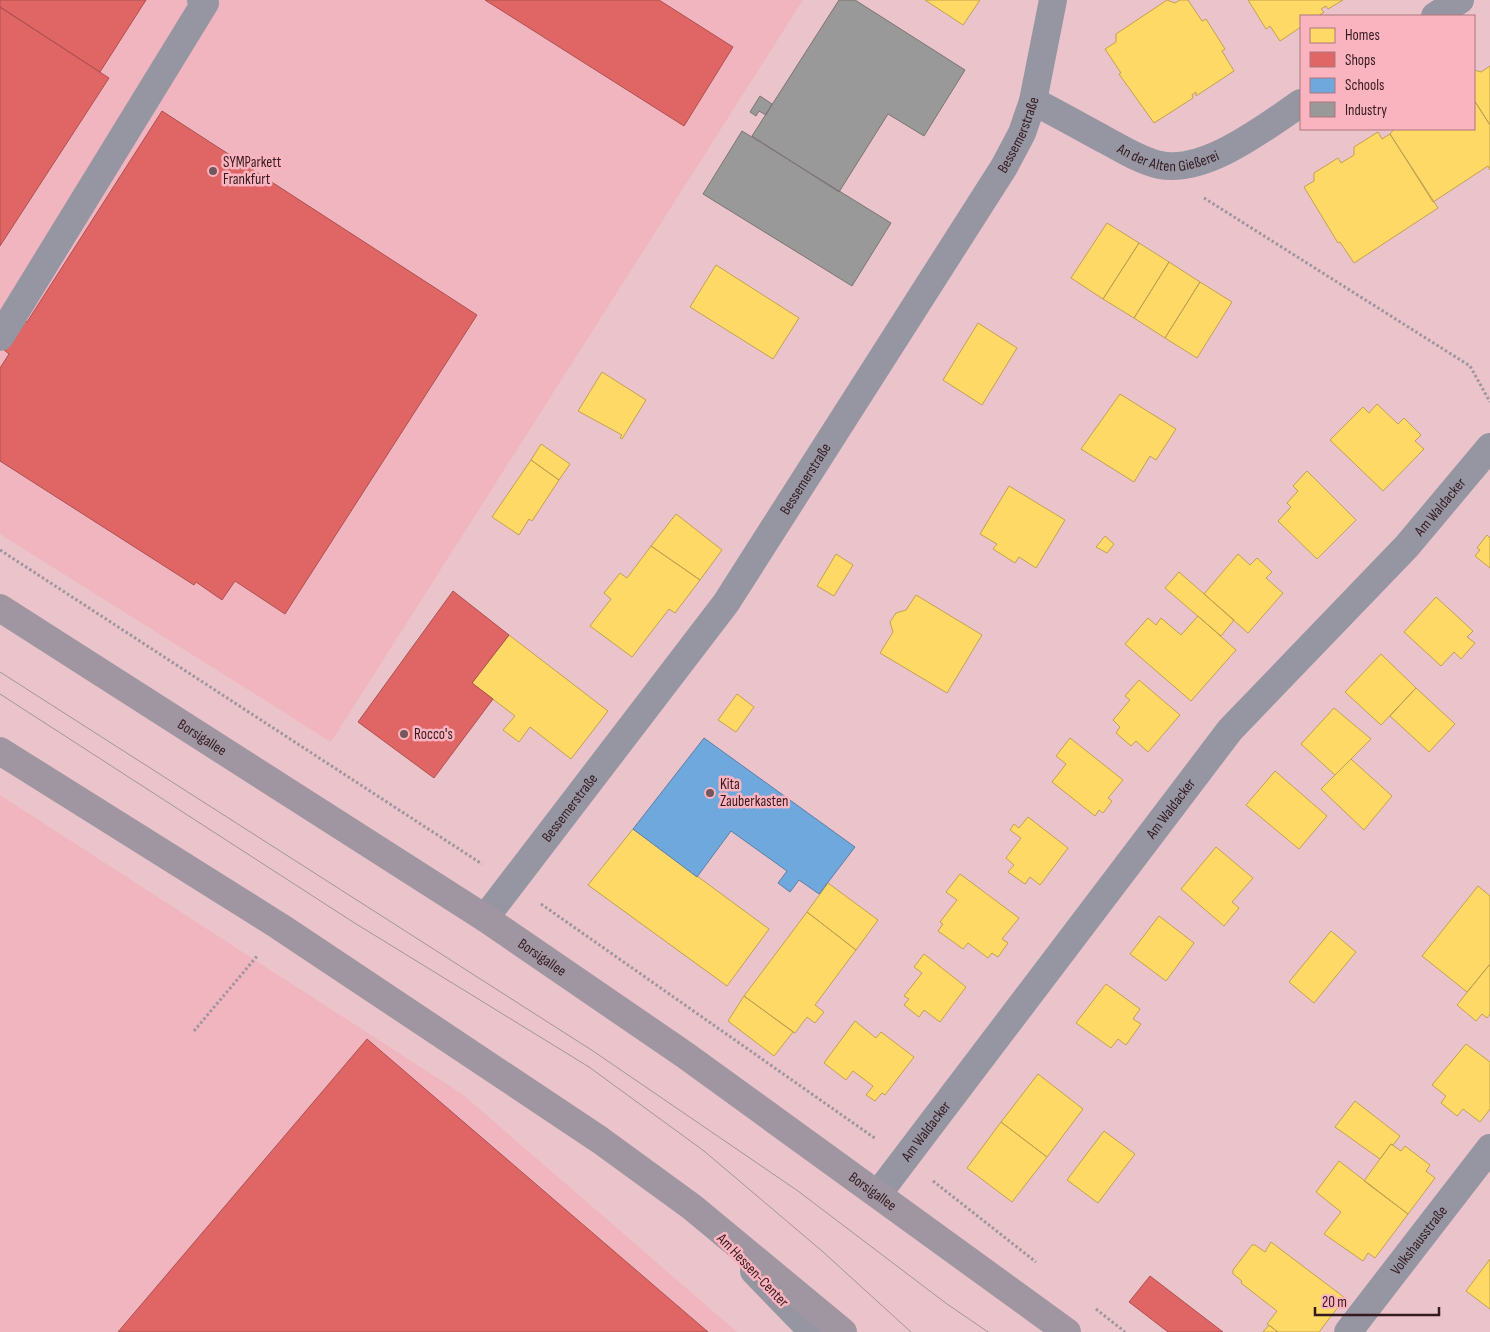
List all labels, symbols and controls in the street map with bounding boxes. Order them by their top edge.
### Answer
legend [1300,15,1475,130]
text: Homes [1345,26,1380,45]
text: Shops [1345,51,1376,70]
text: Schools [1345,76,1384,95]
street label: Bessemerstraße [994,96,1044,177]
text: Industry [1345,101,1387,120]
street label: An der Alten Gießerei [1113,139,1222,176]
place label: SYMParkett Frankfurt [223,153,282,189]
marker: SYMParkett Frankfurt [207,165,219,177]
street label: Bessemerstraße [776,440,836,518]
street label: Am Waldacker [1410,473,1471,541]
street label: Borsigallee [174,715,230,760]
place label: Rocco's [414,725,453,744]
marker: Rocco's [398,728,410,740]
street label: Bessemerstraße [538,770,602,846]
street label: Am Waldacker [1141,774,1200,843]
place label: Kita Zauberkasten [720,775,788,811]
marker: Kita Zauberkasten [704,787,716,799]
street label: Borsigallee [514,934,570,981]
street label: Am Waldacker [897,1097,955,1166]
street label: Borsigallee [845,1168,900,1215]
street label: Volkshausstraße [1387,1202,1452,1279]
street label: Am Hessen-Center [712,1229,793,1312]
scale bar [1315,1284,1439,1316]
text: 20 m [1322,1293,1347,1312]

